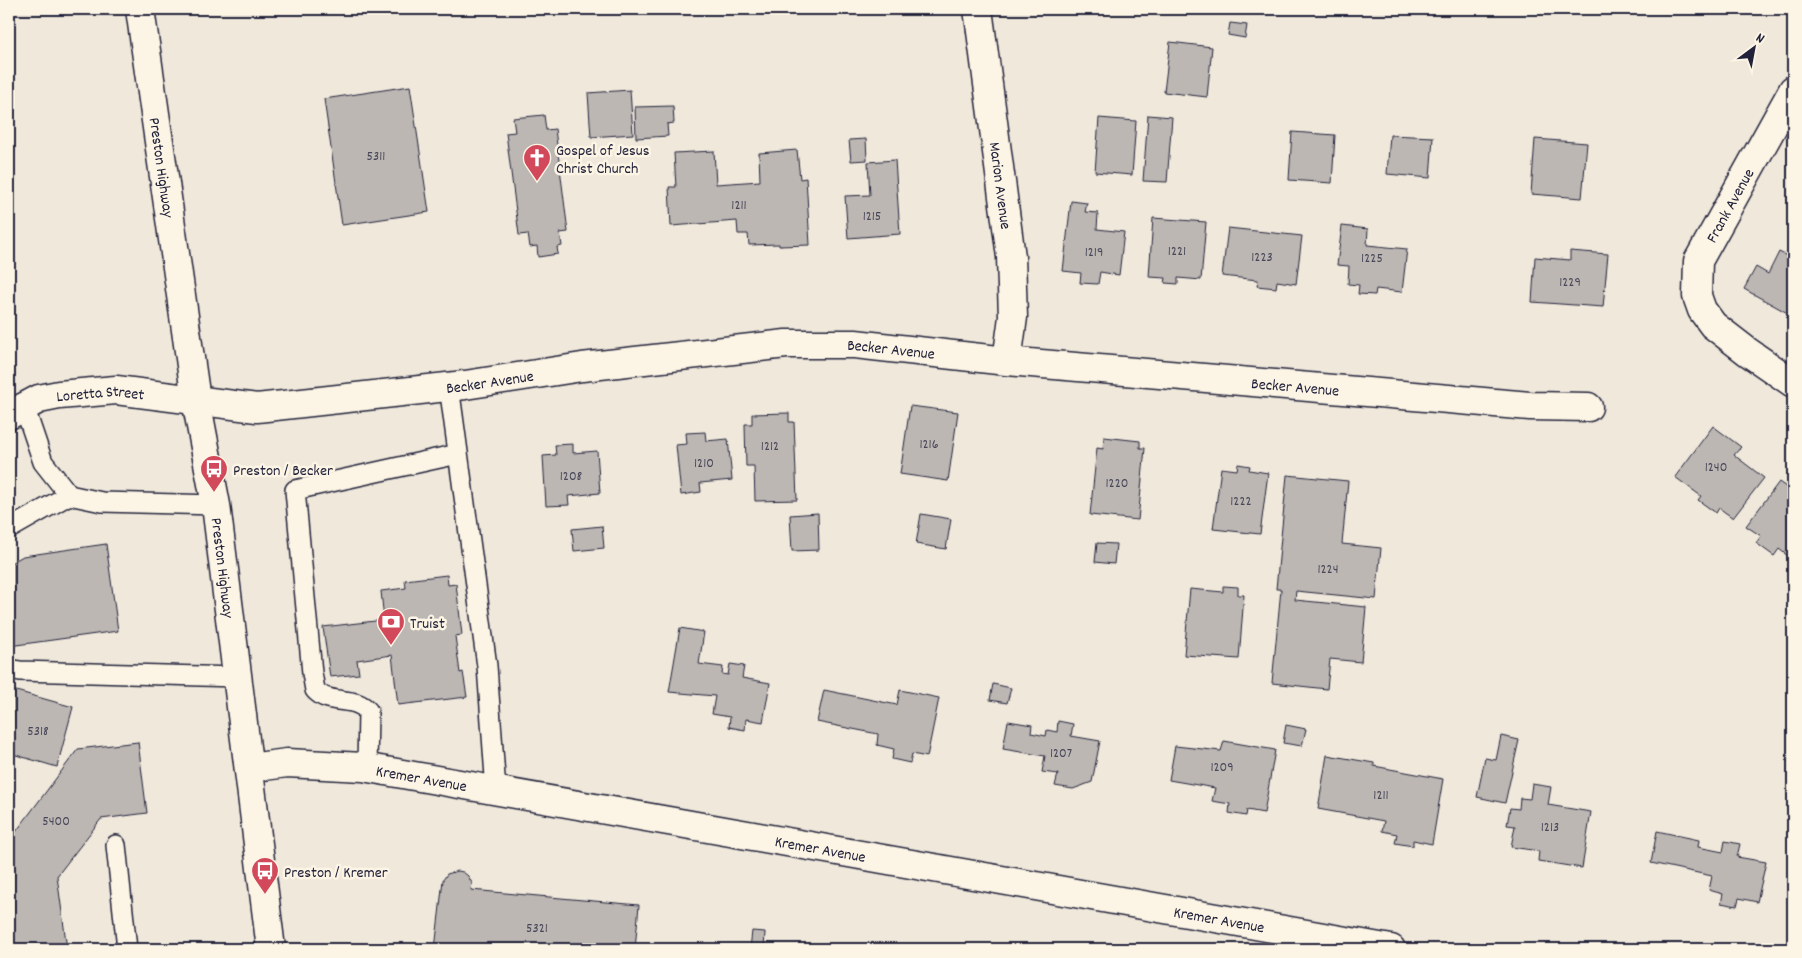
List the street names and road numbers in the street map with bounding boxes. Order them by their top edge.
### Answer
street label: Preston Highway [142,116,179,220]
street label: Marion Avenue [982,141,1016,231]
street label: Frank Avenue [1701,165,1761,248]
street label: Becker Avenue [847,335,936,367]
street label: Becker Avenue [445,366,535,401]
street label: Becker Avenue [1250,373,1340,404]
street label: Loretta Street [56,381,146,409]
street label: Preston Highway [204,516,239,620]
street label: Kremer Avenue [374,761,468,799]
street label: Kremer Avenue [773,831,867,870]
street label: Kremer Avenue [1172,902,1266,940]

